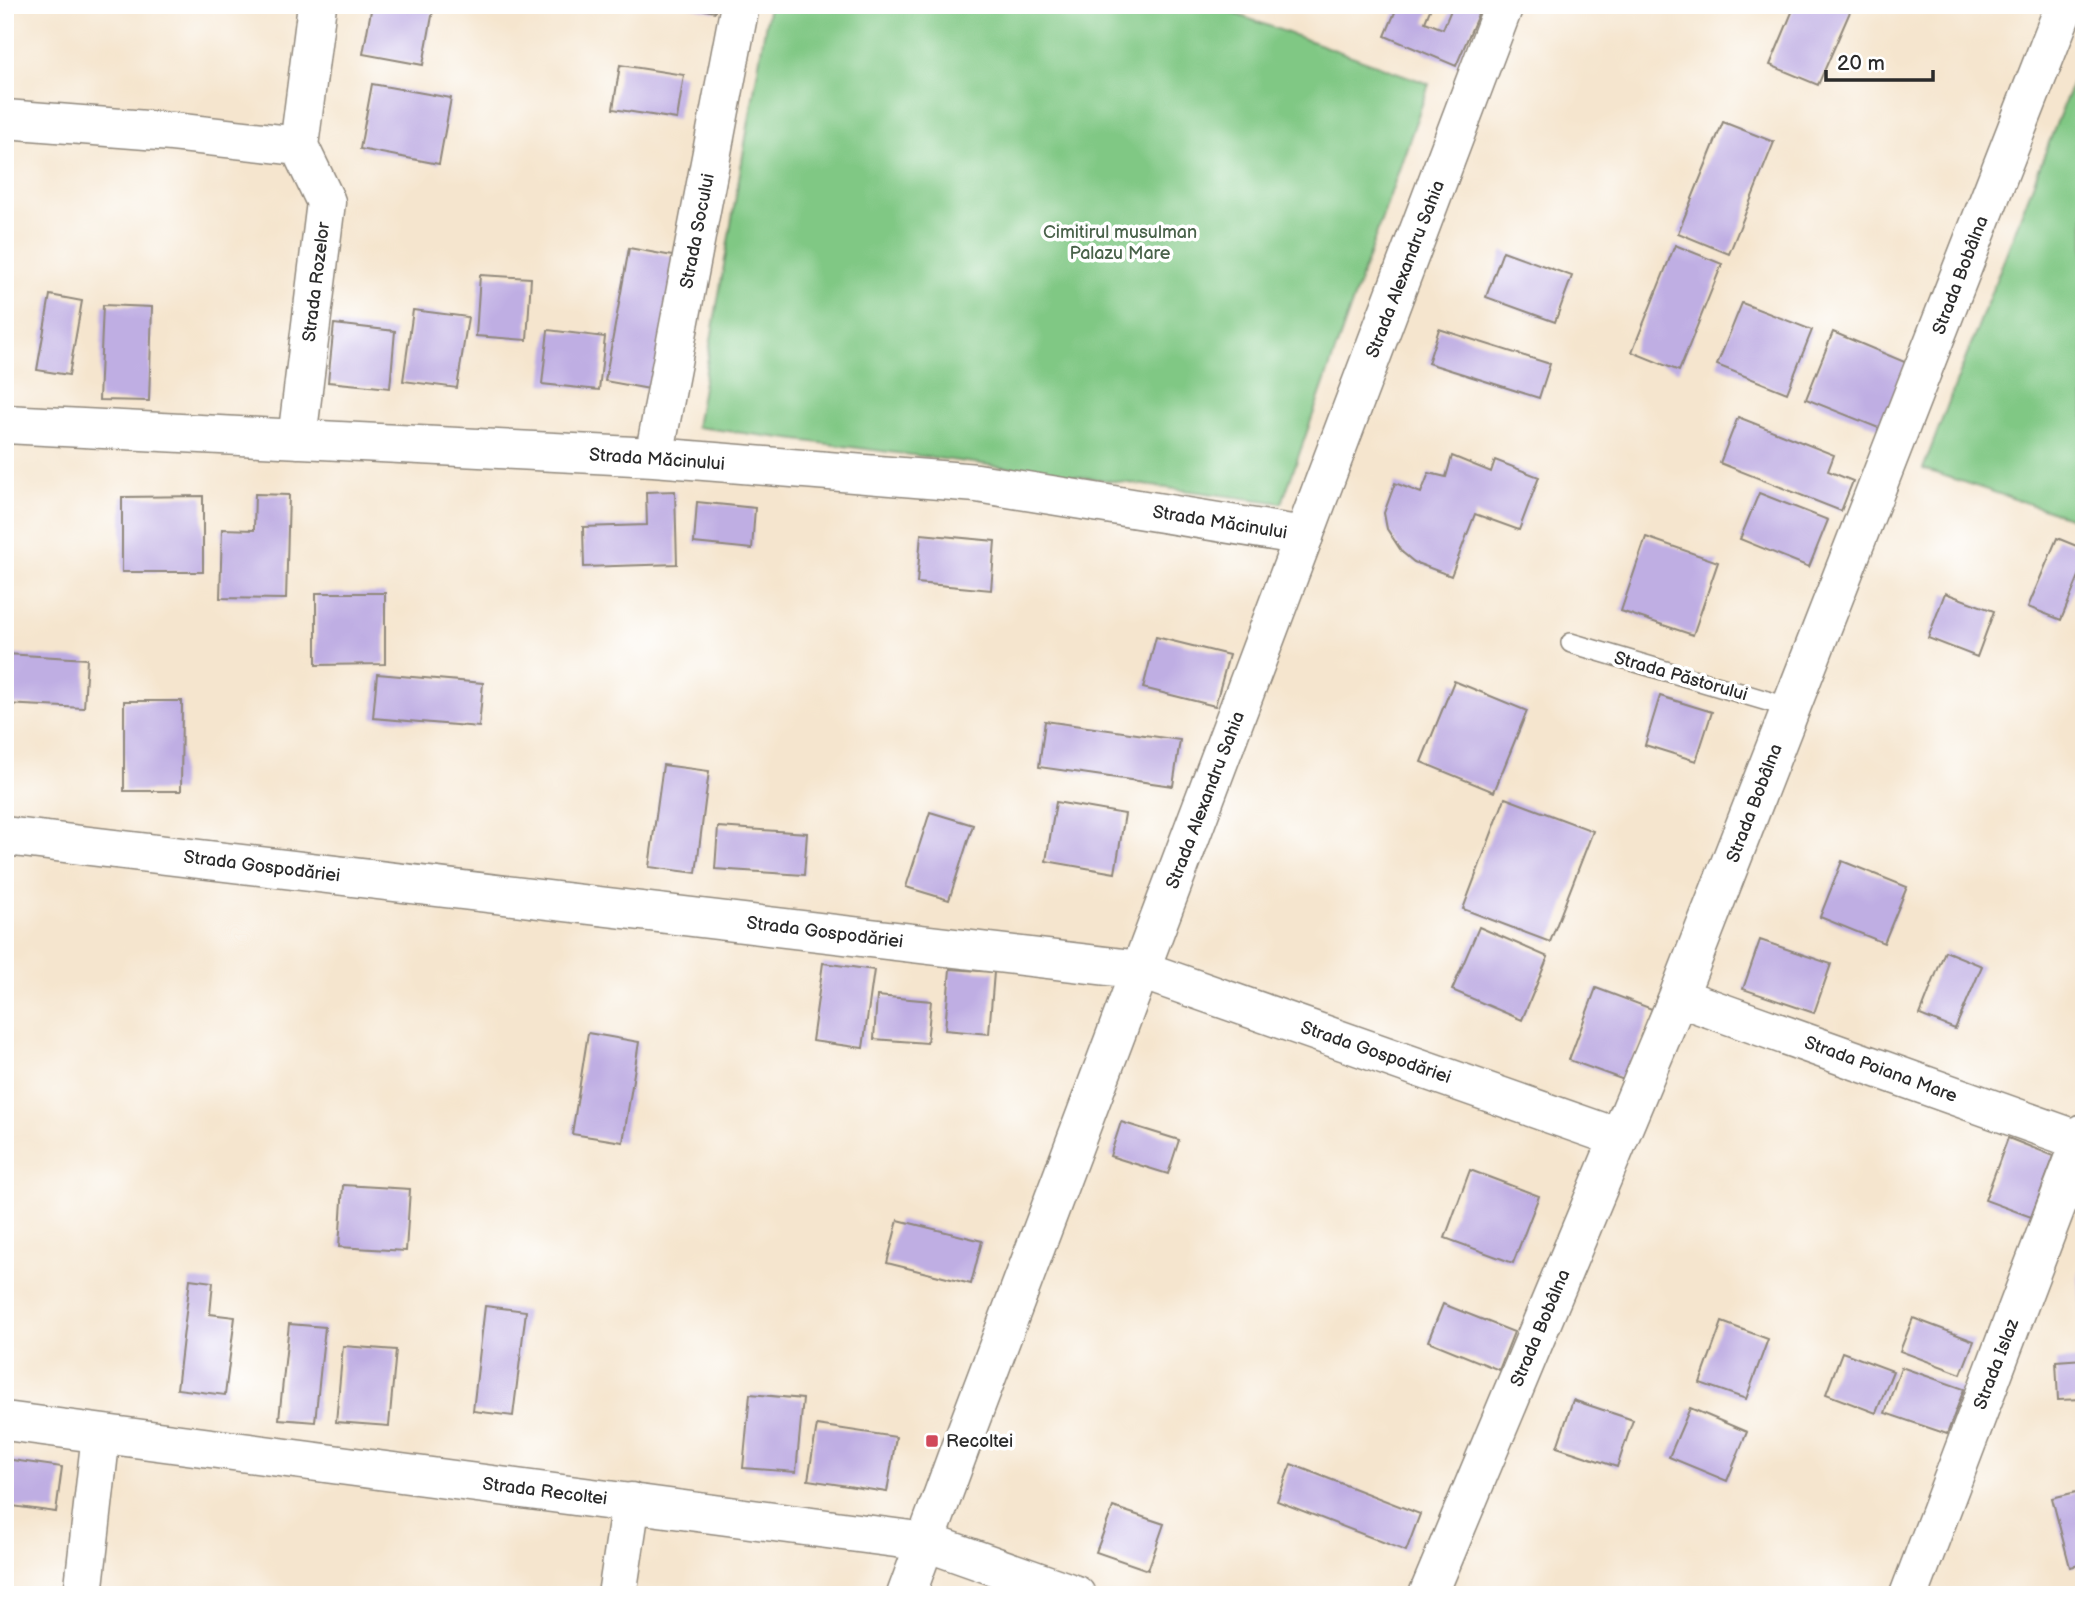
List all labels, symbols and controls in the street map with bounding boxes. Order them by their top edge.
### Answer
scale bar [1826,38,1933,82]
text: 20 m [1837,51,1885,76]
street label: Strada Socului [676,172,719,290]
street label: Strada Alexandru Sahia [1362,177,1449,361]
street label: Strada Bobâlna [1928,213,1993,337]
street label: Strada Rozelor [299,220,334,343]
park label: Cimitirul musulman Palazu Mare [1043,222,1197,264]
street label: Strada Măcinului [588,444,726,475]
street label: Strada Măcinului [1151,501,1289,543]
street label: Strada Păstorului [1612,647,1750,706]
street label: Strada Alexandru Sahia [1162,708,1249,892]
street label: Strada Bobâlna [1722,741,1787,865]
street label: Strada Gospodăriei [182,846,341,887]
street label: Strada Gospodăriei [745,912,904,953]
street label: Strada Gospodăriei [1298,1017,1454,1088]
street label: Strada Poiana Mare [1802,1032,1960,1107]
street label: Strada Bobâlna [1506,1266,1575,1390]
street label: Strada Islaz [1970,1316,2023,1412]
place label: Recoltei [946,1431,1013,1452]
marker: Recoltei [924,1433,940,1449]
street label: Strada Recoltei [481,1473,608,1510]

